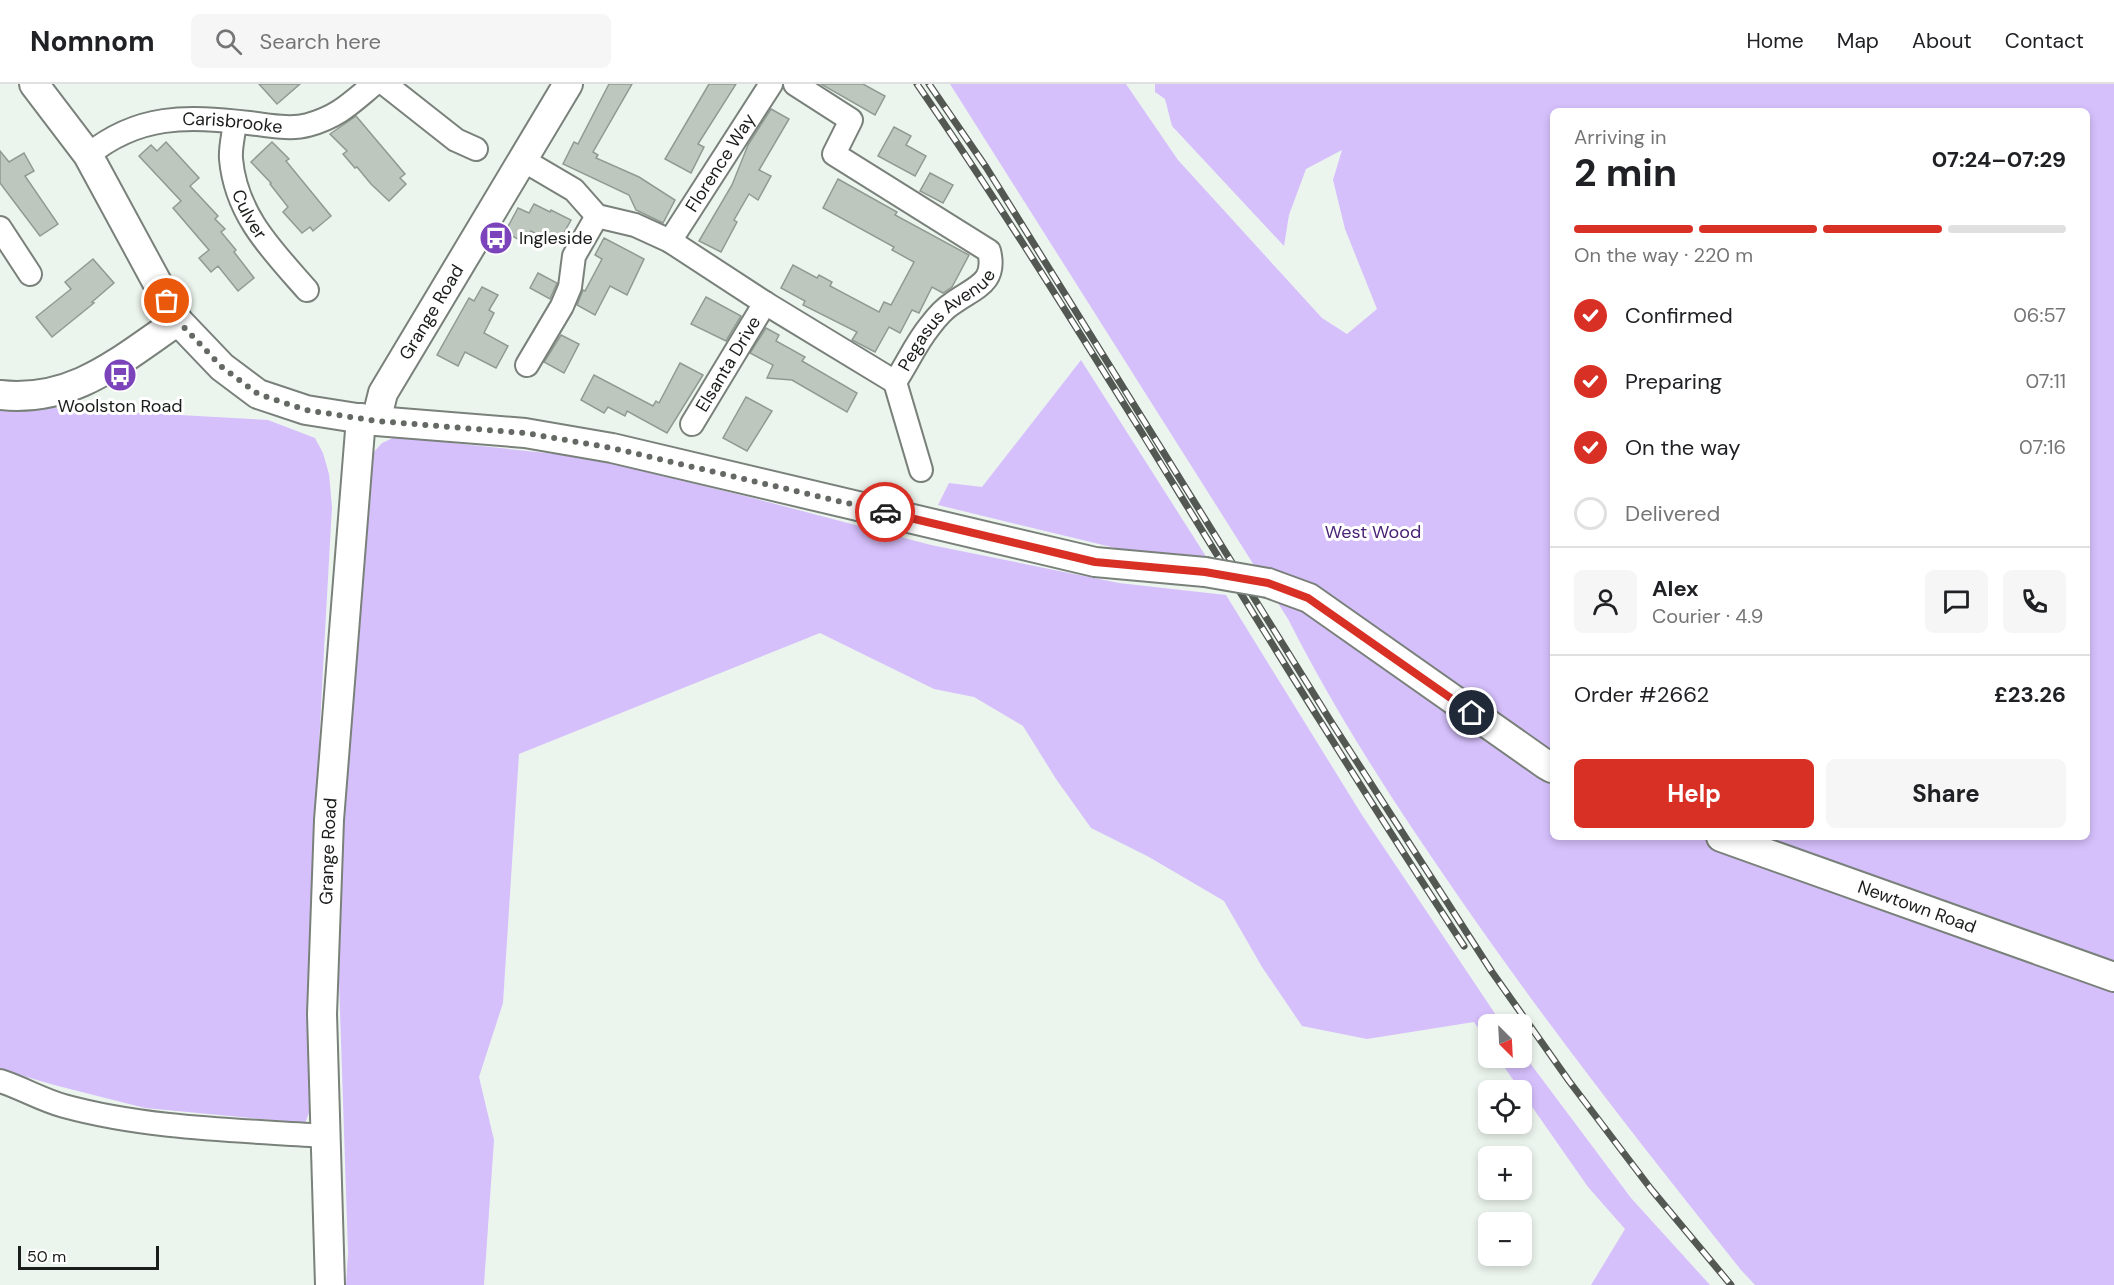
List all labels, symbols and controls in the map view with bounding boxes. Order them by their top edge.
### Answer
search box [191,14,611,68]
text: Nomnom [30,23,155,60]
icon: search [212,25,245,58]
text: Search here [260,27,381,56]
text: Home [1746,27,1804,55]
text: Map [1837,27,1879,55]
text: About [1912,27,1972,55]
text: Contact [2005,27,2084,55]
street label: Carisbrooke [182,107,284,139]
street label: Florence Way [680,109,761,217]
text: Arriving in [1574,124,1666,150]
text: 07:24–07:29 [1932,145,2066,174]
text: 2 min [1574,147,1677,198]
street label: Culver [226,186,272,244]
bus stop icon: Ingleside [478,220,514,256]
place label: Ingleside [519,226,593,250]
text: On the way · 220 m [1574,242,1753,268]
street label: Grange Road [394,260,469,364]
street label: Pegasus Avenue [892,265,1001,375]
pin [141,275,192,326]
icon: bag [150,284,183,317]
icon: check [1574,299,1607,332]
text: Confirmed [1625,301,1733,330]
text: 06:57 [2013,302,2066,328]
street label: Elsanta Drive [690,312,766,416]
bus stop icon: Woolston Road [102,357,138,393]
icon: check [1574,365,1607,398]
text: Preparing [1625,367,1722,396]
text: 07:11 [2025,368,2066,394]
place label: Woolston Road [57,394,183,418]
icon: check [1574,431,1607,464]
text: On the way [1625,433,1740,462]
text: 07:16 [2019,434,2066,460]
courier [855,482,915,542]
icon: car [869,496,902,529]
text: Delivered [1625,499,1720,528]
park label: West Wood [1325,520,1421,544]
button: person [1574,570,1637,633]
button: chat [1925,570,1988,633]
button: phone [2003,570,2066,633]
text: Alex [1652,574,1699,603]
text: Courier · 4.9 [1652,603,1763,629]
text: Order #2662 [1574,680,1709,709]
text: £23.26 [1994,680,2066,709]
pin [1446,687,1497,738]
icon: home [1455,696,1488,729]
button: Help [1574,759,1814,828]
button: Share [1826,759,2066,828]
street label: Grange Road [314,797,343,905]
street label: Newtown Road [1854,875,1979,939]
north arrow [1478,1014,1532,1068]
map controls [1478,1014,1532,1266]
button: locate [1478,1080,1532,1134]
button: + [1478,1146,1532,1200]
button: − [1478,1212,1532,1266]
scale bar [18,1243,159,1270]
text: 50 m [27,1246,66,1267]

